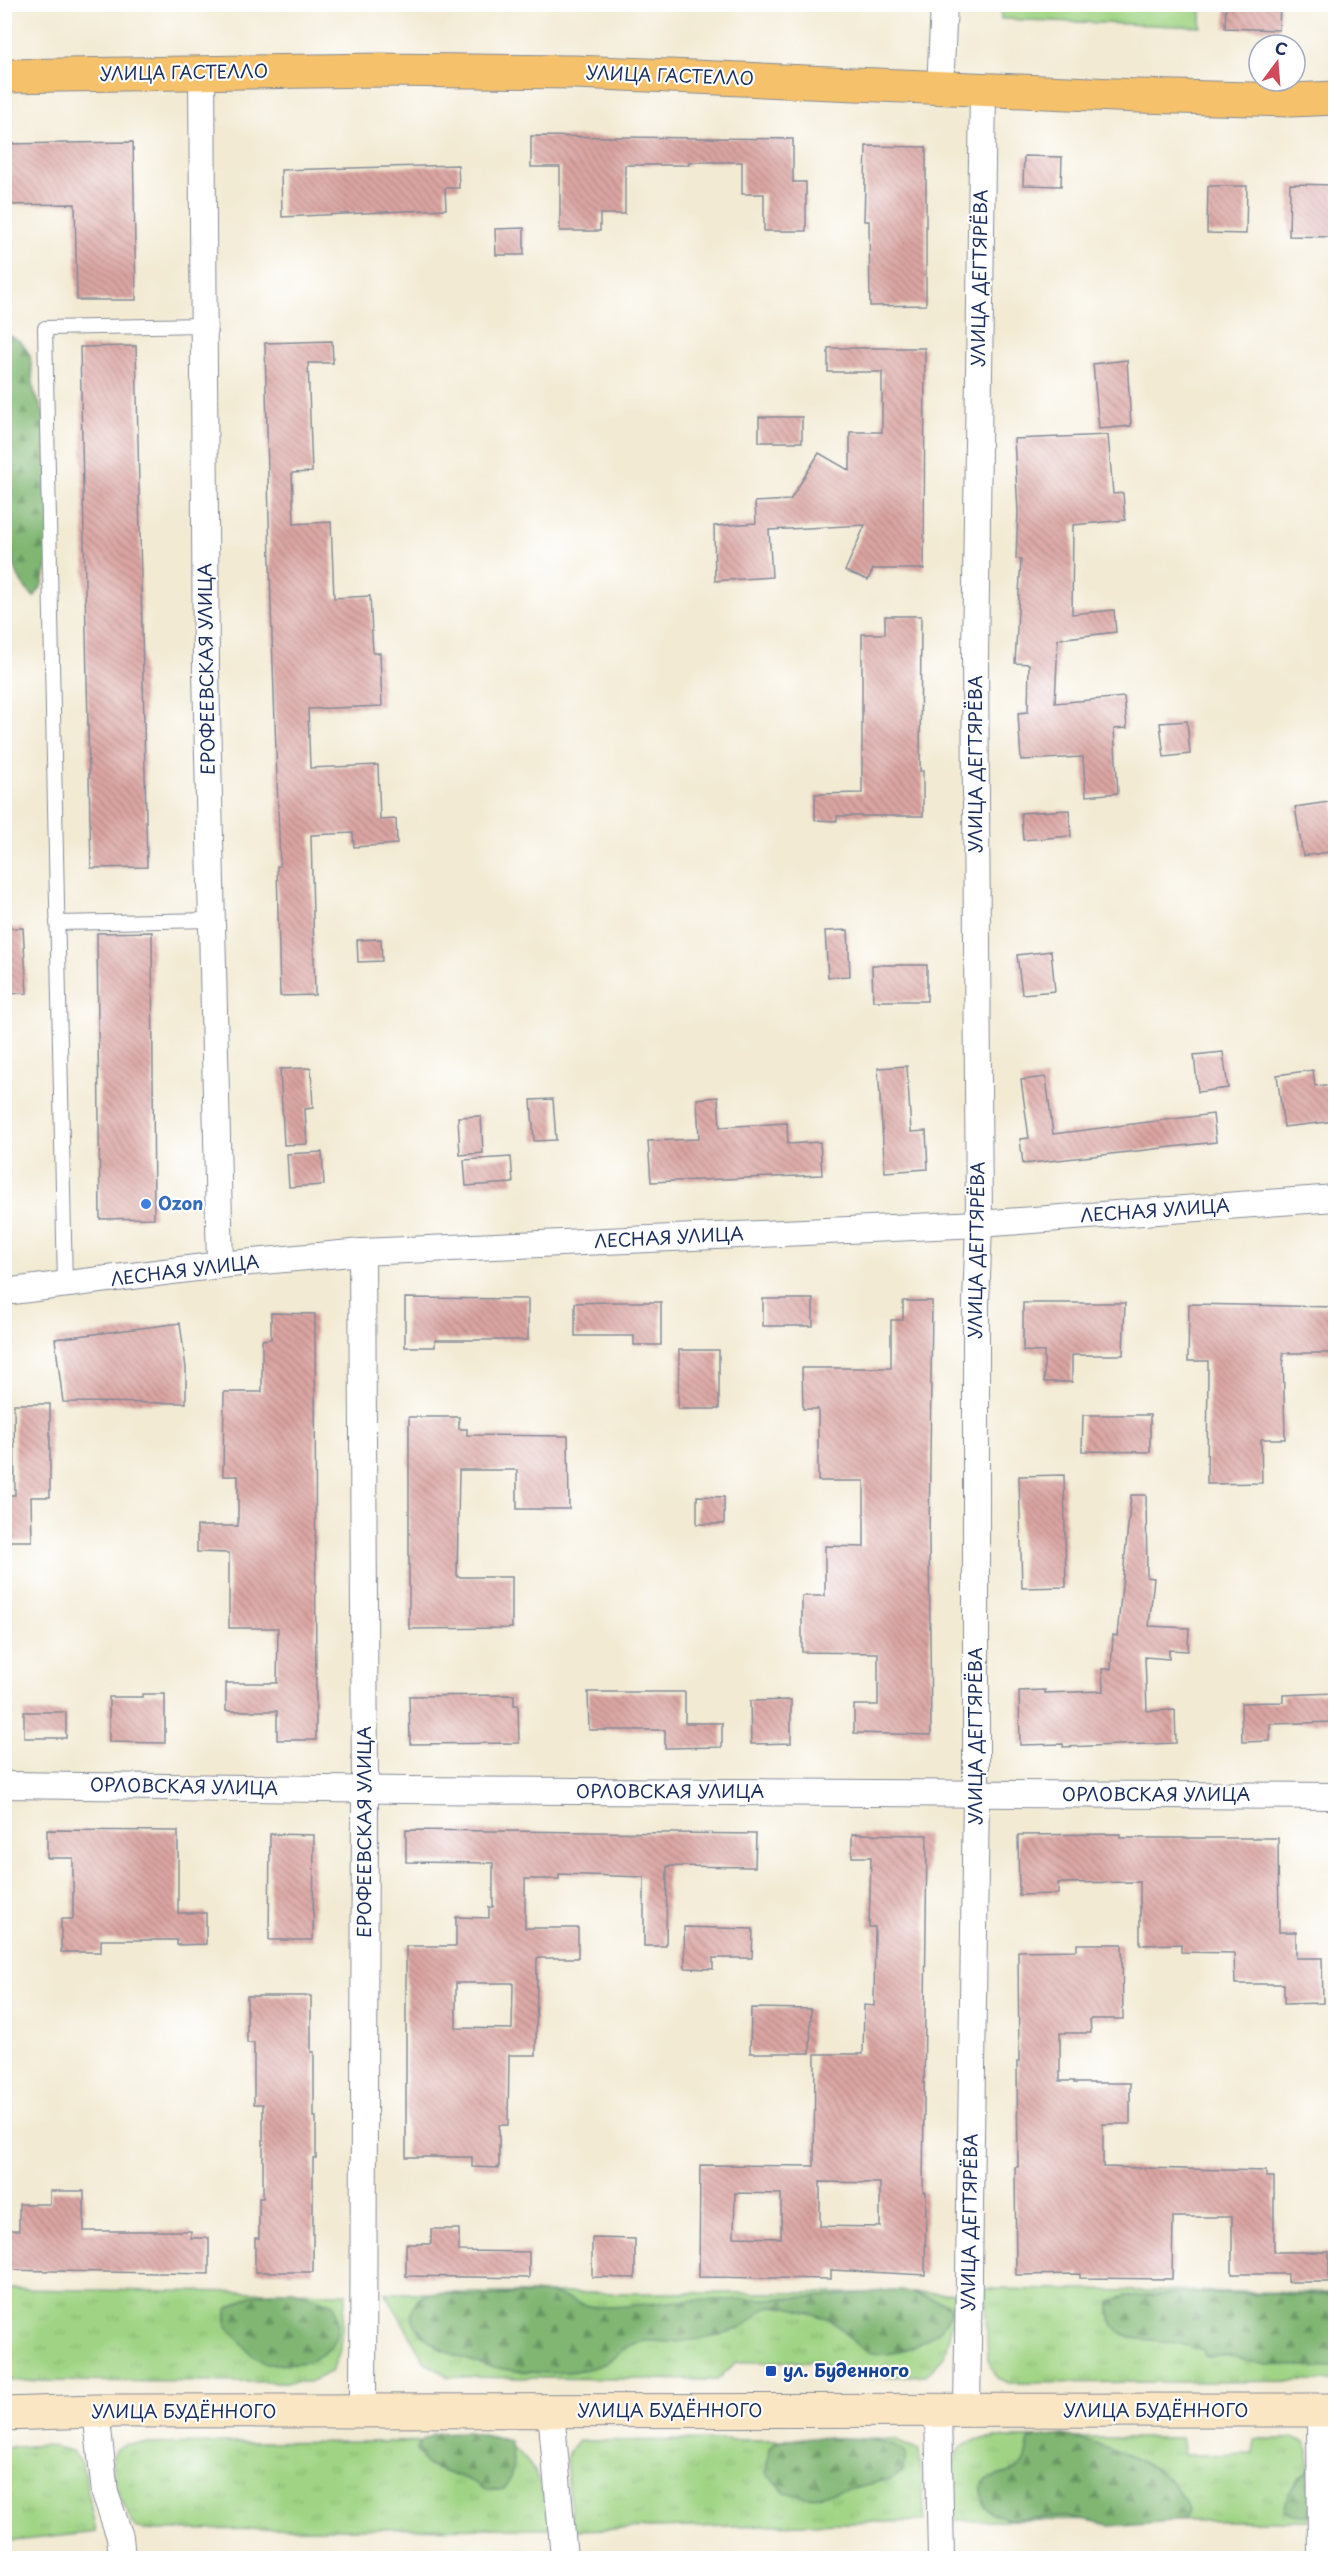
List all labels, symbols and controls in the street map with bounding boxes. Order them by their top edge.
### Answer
north arrow [1247,33,1307,93]
text: С [1272,34,1291,61]
street label: УЛИЦА ГАСТЕЛЛО [100,57,268,86]
street label: УЛИЦА ГАСТЕЛЛО [586,58,755,91]
street label: УЛИЦА ДЕГТЯРЁВА [963,189,994,367]
street label: ЕРОФЕЕВСКАЯ УЛИЦА [190,563,221,775]
street label: УЛИЦА ДЕГТЯРЁВА [961,675,988,853]
street label: УЛИЦА ДЕГТЯРЁВА [960,1161,991,1339]
place label: Ozon [158,1189,203,1216]
street label: ЛЕСНАЯ УЛИЦА [1079,1191,1231,1228]
marker: Ozon [139,1197,153,1211]
street label: ЛЕСНАЯ УЛИЦА [594,1219,745,1254]
street label: ЛЕСНАЯ УЛИЦА [109,1247,261,1292]
street label: УЛИЦА ДЕГТЯРЁВА [961,1647,988,1825]
street label: ЕРОФЕЕВСКАЯ УЛИЦА [350,1726,377,1938]
street label: ОРЛОВСКАЯ УЛИЦА [90,1770,279,1801]
street label: ОРЛОВСКАЯ УЛИЦА [576,1777,764,1804]
street label: ОРЛОВСКАЯ УЛИЦА [1062,1780,1250,1807]
street label: УЛИЦА ДЕГТЯРЁВА [953,2133,984,2311]
place label: ул. Буденного [783,2356,909,2383]
marker: ул. Буденного [764,2364,778,2378]
street label: УЛИЦА БУДЁННОГО [577,2396,763,2423]
street label: УЛИЦА БУДЁННОГО [1063,2396,1249,2423]
street label: УЛИЦА БУДЁННОГО [91,2397,277,2424]

